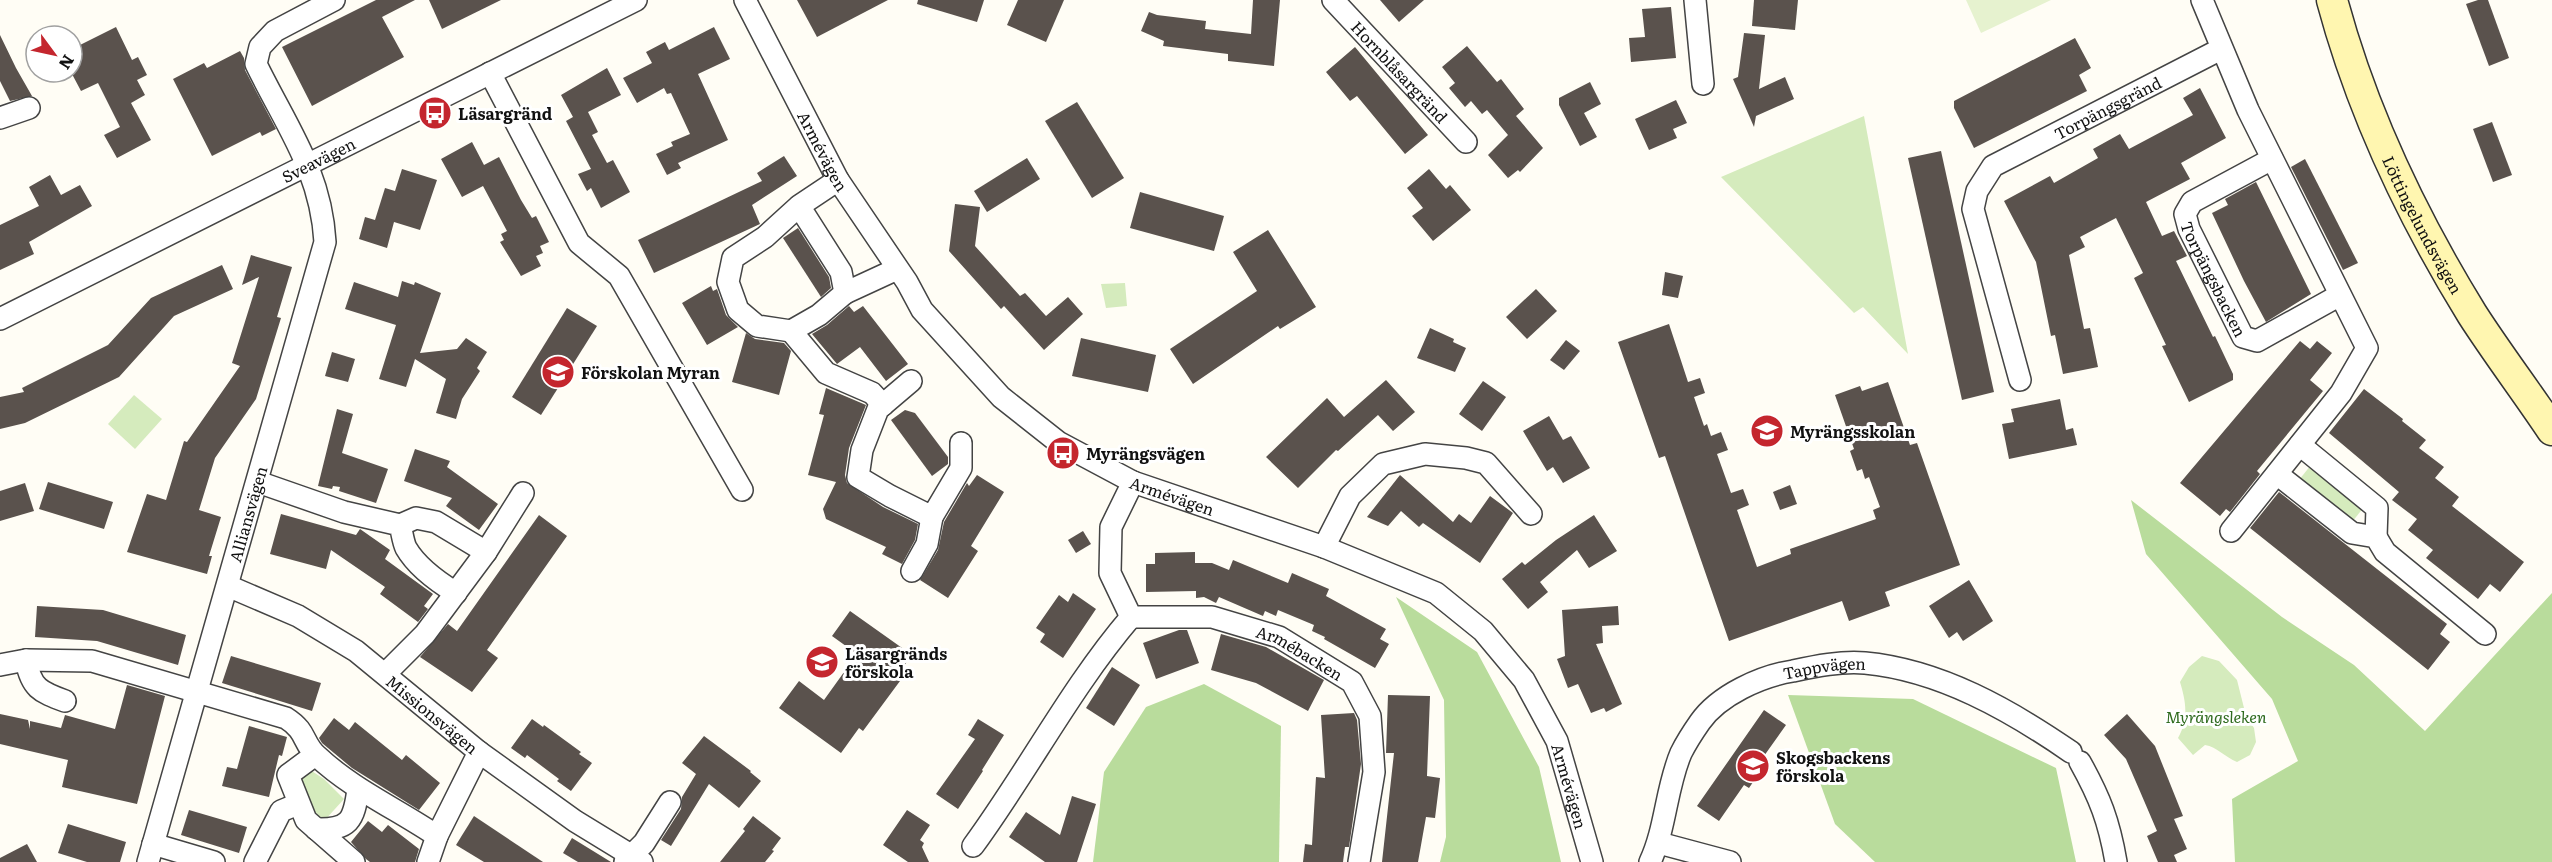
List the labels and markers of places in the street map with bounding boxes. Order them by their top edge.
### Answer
bus stop icon: Läsargränd [417,95,453,131]
place label: Läsargränd [458,101,553,125]
school or university icon: Förskolan Myran [540,354,576,390]
place label: Förskolan Myran [581,360,720,384]
school or university icon: Myrängsskolan [1749,413,1785,449]
place label: Myrängsskolan [1790,419,1915,443]
bus stop icon: Myrängsvägen [1045,435,1081,471]
place label: Myrängsvägen [1086,441,1205,465]
place label: Läsargränds förskola [845,641,947,683]
school or university icon: Läsargränds förskola [804,644,840,680]
place label: Skogsbackens förskola [1776,745,1890,787]
school or university icon: Skogsbackens förskola [1735,748,1771,784]

